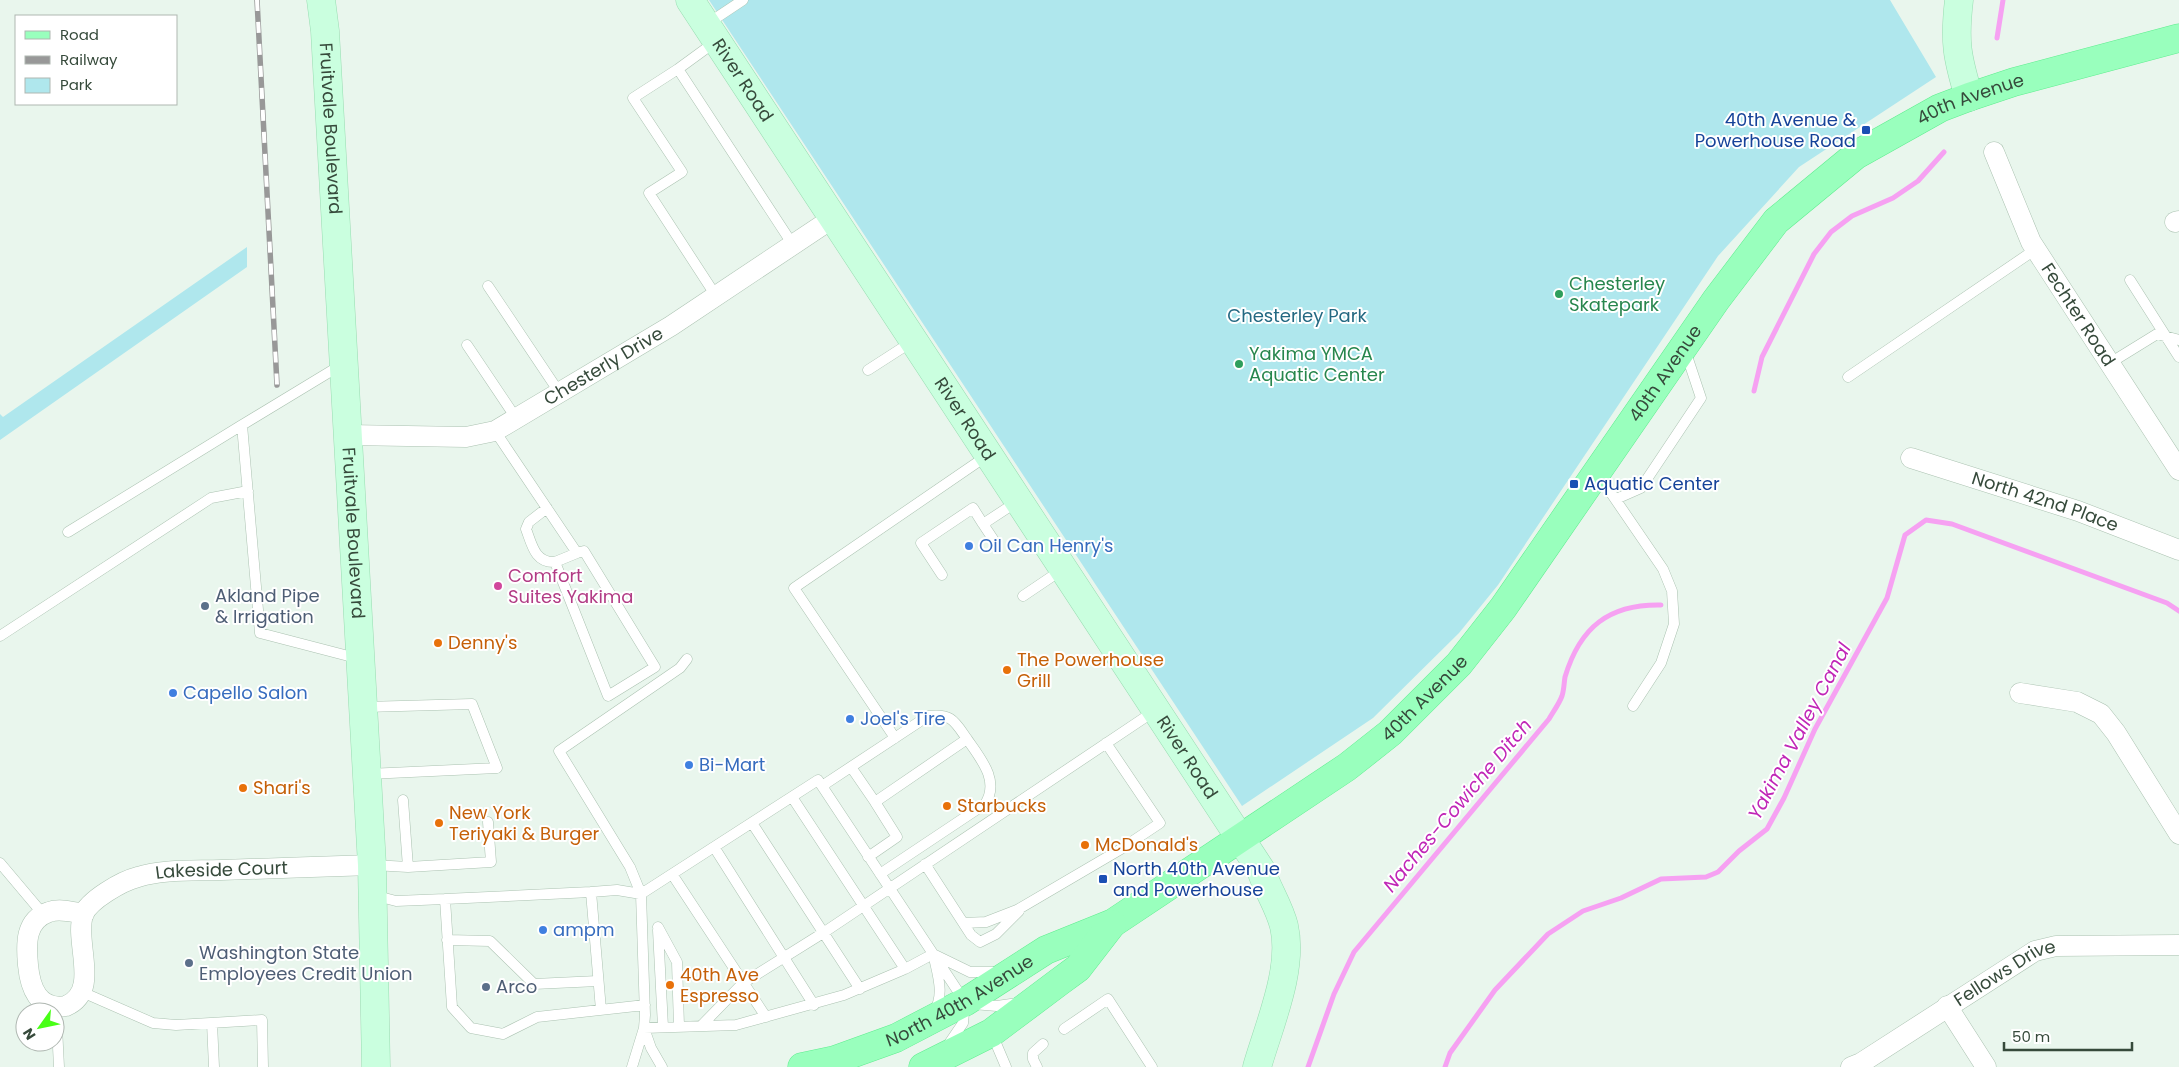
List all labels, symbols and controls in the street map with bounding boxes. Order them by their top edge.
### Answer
legend [15,15,178,105]
text: Road [60,24,99,45]
street label: River Road [707,33,780,127]
street label: Fruitvale Boulevard [314,42,348,215]
text: Railway [60,49,118,70]
street label: 40th Avenue [1912,67,2027,131]
text: Park [60,74,92,95]
place label: 40th Avenue & Powerhouse Road [1695,107,1857,153]
marker: 40th Avenue & Powerhouse Road [1860,124,1872,136]
street label: Fechter Road [2036,258,2121,371]
place label: Chesterley Skatepark [1569,271,1665,317]
marker: Chesterley Skatepark [1553,288,1565,300]
park label: Chesterley Park [1227,303,1367,328]
street label: 40th Avenue [1622,319,1707,427]
street label: Chesterly Drive [539,321,668,411]
place label: Yakima YMCA Aquatic Center [1249,341,1385,387]
marker: Yakima YMCA Aquatic Center [1233,358,1245,370]
street label: River Road [929,372,1002,465]
street label: Fruitvale Boulevard [336,446,371,619]
street label: North 42nd Place [1969,465,2122,537]
place label: Aquatic Center [1584,471,1720,496]
marker: Aquatic Center [1568,478,1580,490]
place label: Oil Can Henry's [979,533,1113,558]
marker: Oil Can Henry's [963,540,975,552]
place label: Comfort Suites Yakima [508,563,634,609]
marker: Comfort Suites Yakima [492,580,504,592]
place label: Akland Pipe & Irrigation [215,583,320,629]
marker: Akland Pipe & Irrigation [199,600,211,612]
place label: Denny's [448,630,517,655]
marker: Denny's [432,637,444,649]
water label: Yakima Valley Canal [1741,638,1858,824]
place label: The Powerhouse Grill [1017,647,1164,693]
street label: 40th Avenue [1376,650,1473,747]
marker: The Powerhouse Grill [1001,664,1013,676]
place label: Capello Salon [183,680,308,705]
marker: Capello Salon [167,687,179,699]
place label: Joel's Tire [860,706,946,731]
street label: River Road [1151,711,1224,804]
marker: Joel's Tire [844,713,856,725]
water label: Naches-Cowiche Ditch [1377,713,1538,898]
place label: Bi-Mart [699,752,765,777]
marker: Bi-Mart [683,759,695,771]
place label: Shari's [253,775,311,800]
marker: Shari's [237,782,249,794]
place label: Starbucks [957,793,1046,818]
place label: New York Teriyaki & Burger [449,800,600,846]
marker: Starbucks [941,800,953,812]
marker: New York Teriyaki & Burger [433,817,445,829]
place label: McDonald's [1095,832,1198,857]
marker: McDonald's [1079,839,1091,851]
street label: Lakeside Court [154,855,288,885]
place label: North 40th Avenue and Powerhouse [1113,856,1280,902]
marker: North 40th Avenue and Powerhouse [1097,873,1109,885]
place label: ampm [553,917,614,942]
marker: ampm [537,924,549,936]
street label: Fellows Drive [1949,934,2058,1012]
place label: Washington State Employees Credit Union [199,940,412,986]
street label: North 40th Avenue [882,948,1038,1053]
marker: Washington State Employees Credit Union [183,957,195,969]
place label: 40th Ave Espresso [680,962,759,1008]
place label: Arco [496,974,537,999]
marker: 40th Ave Espresso [664,979,676,991]
marker: Arco [480,981,492,993]
north arrow [15,1002,65,1052]
scale bar [2004,1020,2132,1052]
text: N [18,1024,40,1044]
text: 50 m [2012,1026,2050,1047]

